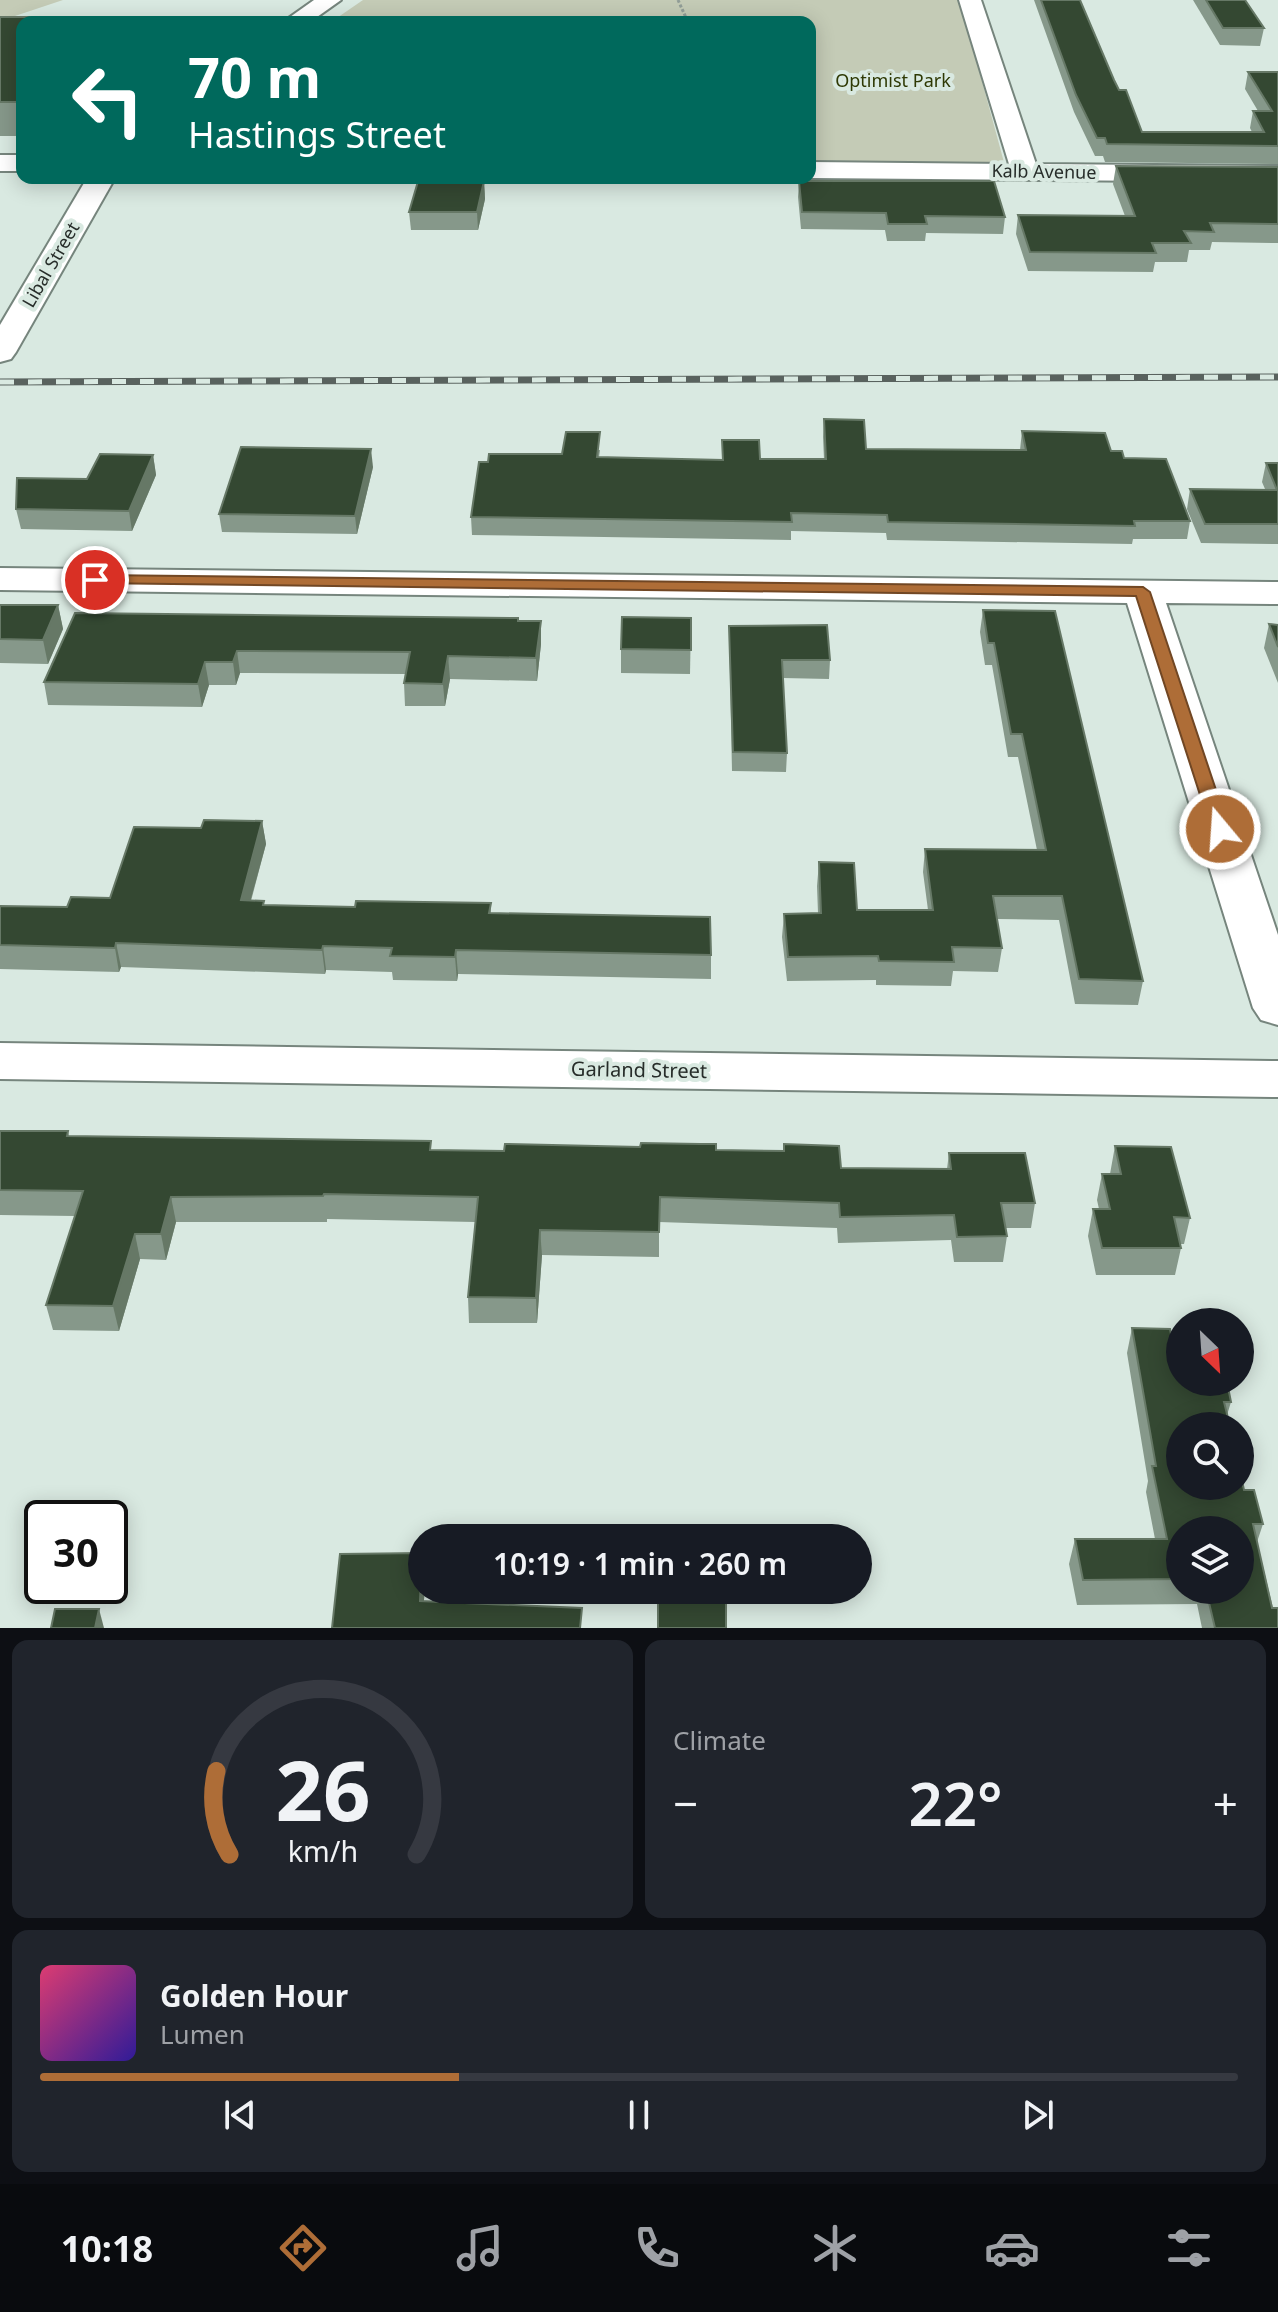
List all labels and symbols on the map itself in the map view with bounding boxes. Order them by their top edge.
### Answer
park label: Optimist Park [835,68,951,92]
street label: Kalb Avenue [991,158,1097,184]
street label: Libal Street [16,217,84,312]
pin [61,546,129,614]
position arrow [1178,787,1262,871]
street label: Garland Street [571,1055,707,1084]
north arrow [1166,1308,1254,1396]
speed limit sign: 30 [24,1500,128,1604]

